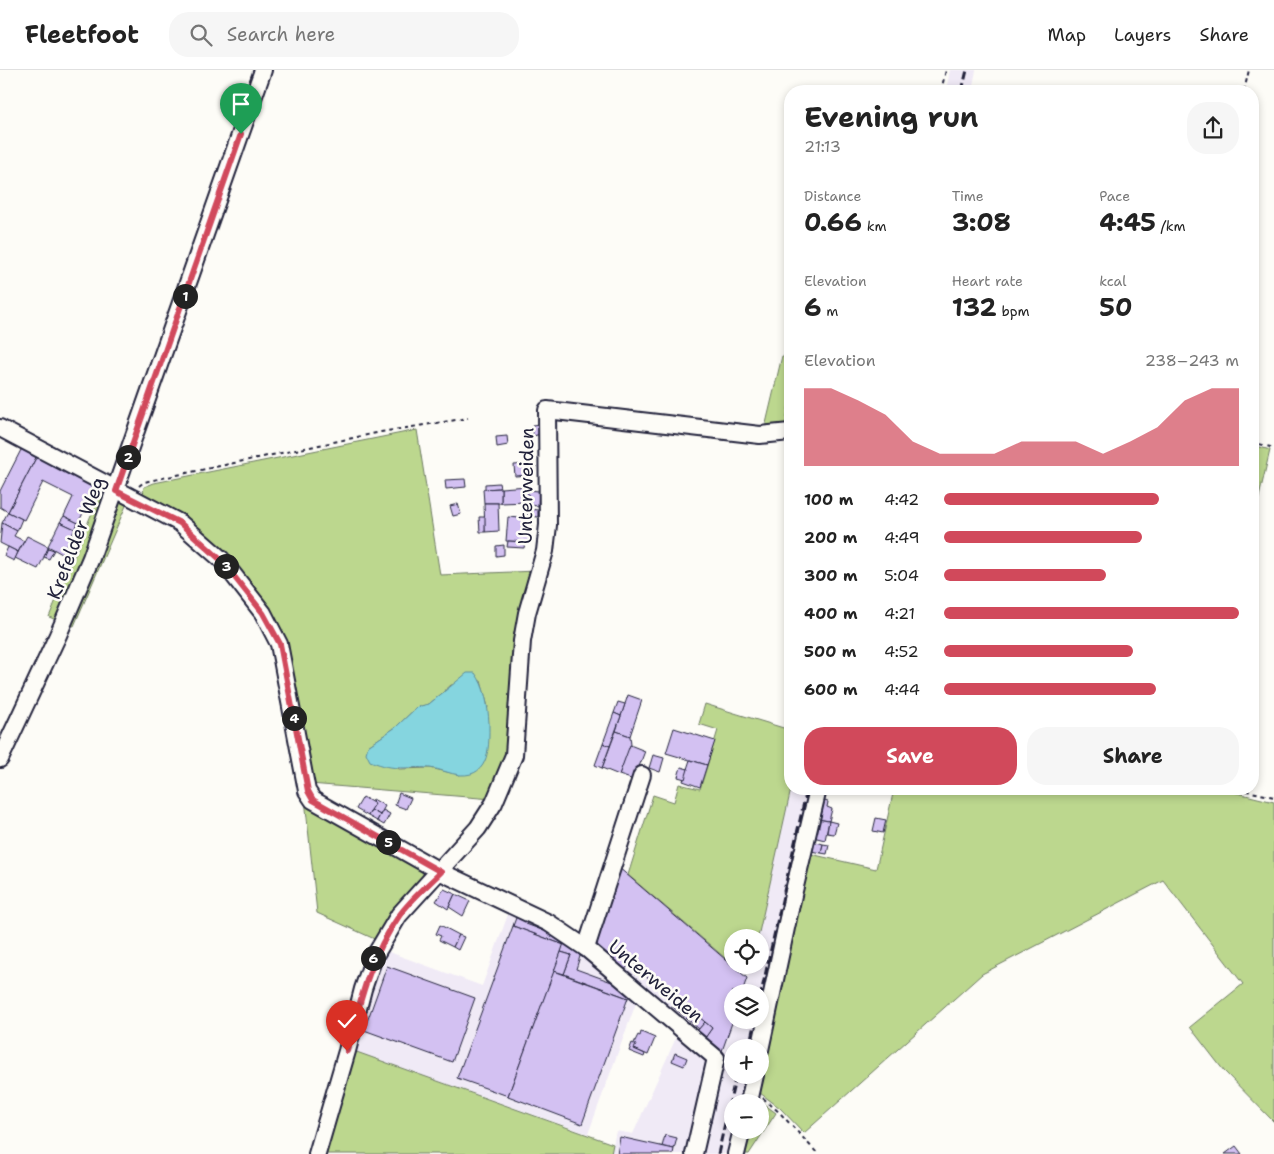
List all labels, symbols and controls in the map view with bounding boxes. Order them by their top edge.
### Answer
search box [169,12,519,57]
text: Fleetfoot [25,19,139,51]
icon: search [187,21,215,49]
text: Search here [227,22,335,47]
text: Map [1048,23,1086,47]
text: Layers [1114,23,1171,47]
text: Share [1199,23,1249,47]
pin [220,83,262,134]
icon: arrive [227,90,255,118]
text: Evening run [804,98,979,136]
button: share [1187,102,1239,154]
text: 21:13 [804,136,841,157]
text: Distance [804,187,861,205]
text: Time [952,187,984,205]
text: Pace [1099,187,1130,205]
text: 0.66 [804,205,862,239]
text: 3:08 [952,205,1011,239]
text: 4:45 [1099,205,1156,239]
text: km [862,217,886,235]
text: /km [1156,217,1186,235]
text: Elevation [804,272,867,290]
text: Heart rate [952,272,1023,290]
text: kcal [1099,272,1127,290]
pin: 1 [172,284,198,308]
text: 1 [182,287,189,305]
text: 6 [804,290,822,324]
text: 132 [952,290,997,324]
text: 50 [1099,290,1132,324]
text: m [822,302,838,320]
text: bpm [997,302,1030,320]
text: Elevation [804,350,876,371]
text: 238–243 m [1145,350,1239,371]
street label: Unterweiden [512,427,540,545]
pin: 2 [116,444,140,470]
text: 2 [124,448,133,466]
street label: Krefelder Weg [41,473,111,603]
text: 100 m [804,489,853,510]
text: 4:42 [884,489,919,510]
text: 200 m [804,527,857,548]
text: 4:49 [884,527,920,548]
pin: 3 [214,554,238,578]
text: 3 [222,557,231,575]
text: 300 m [804,565,858,586]
text: 5:04 [884,565,919,586]
text: 400 m [804,603,858,624]
text: 4:21 [884,603,915,624]
text: 500 m [804,641,856,662]
text: 4:52 [884,641,919,662]
text: 600 m [804,679,858,700]
text: 4:44 [884,679,920,700]
pin: 4 [282,706,306,730]
text: 4 [290,709,299,727]
button: Save [804,727,1017,785]
button: Share [1027,727,1239,785]
pin: 5 [376,830,400,854]
text: 5 [384,833,393,851]
map controls [724,929,769,1139]
button: locate [724,929,769,974]
street label: Unterweiden [603,934,709,1028]
pin: 6 [360,946,386,970]
text: 6 [369,949,378,967]
button: layers [724,984,769,1029]
pin [326,1000,368,1051]
icon: check [333,1007,361,1035]
button: + [724,1039,769,1084]
button: − [724,1094,769,1139]

